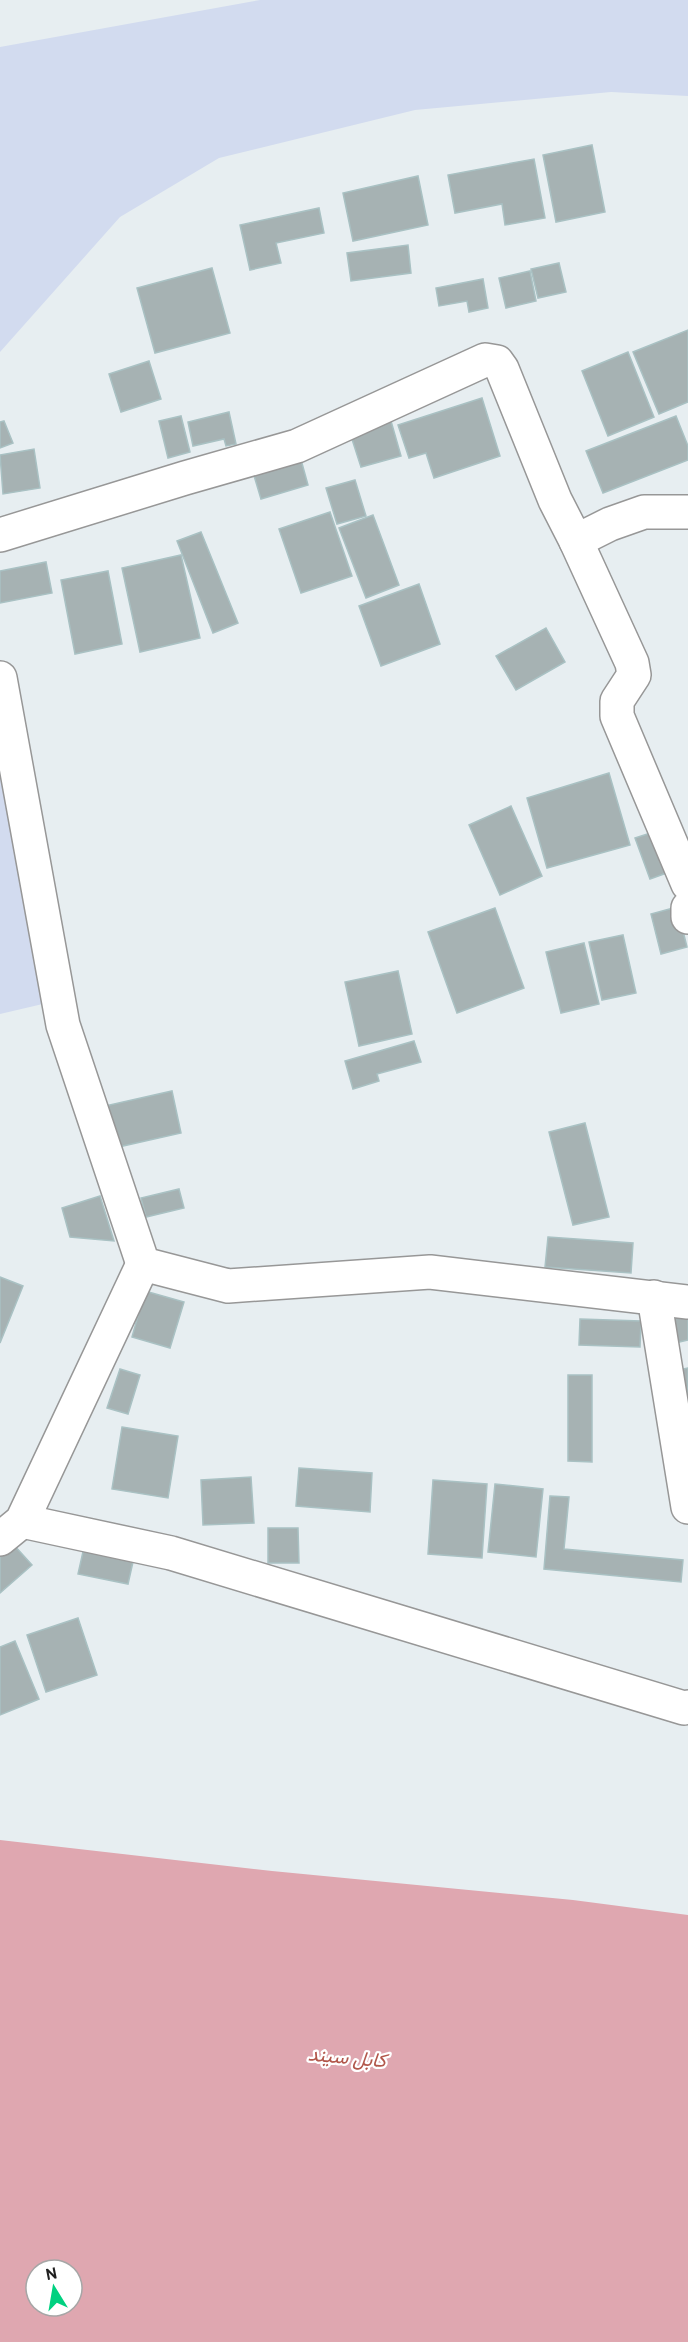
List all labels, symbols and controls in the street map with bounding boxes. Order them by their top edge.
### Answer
water label: کابل سيند [307,2043,390,2076]
north arrow [24,2258,84,2318]
text: N [44,2264,59,2286]

